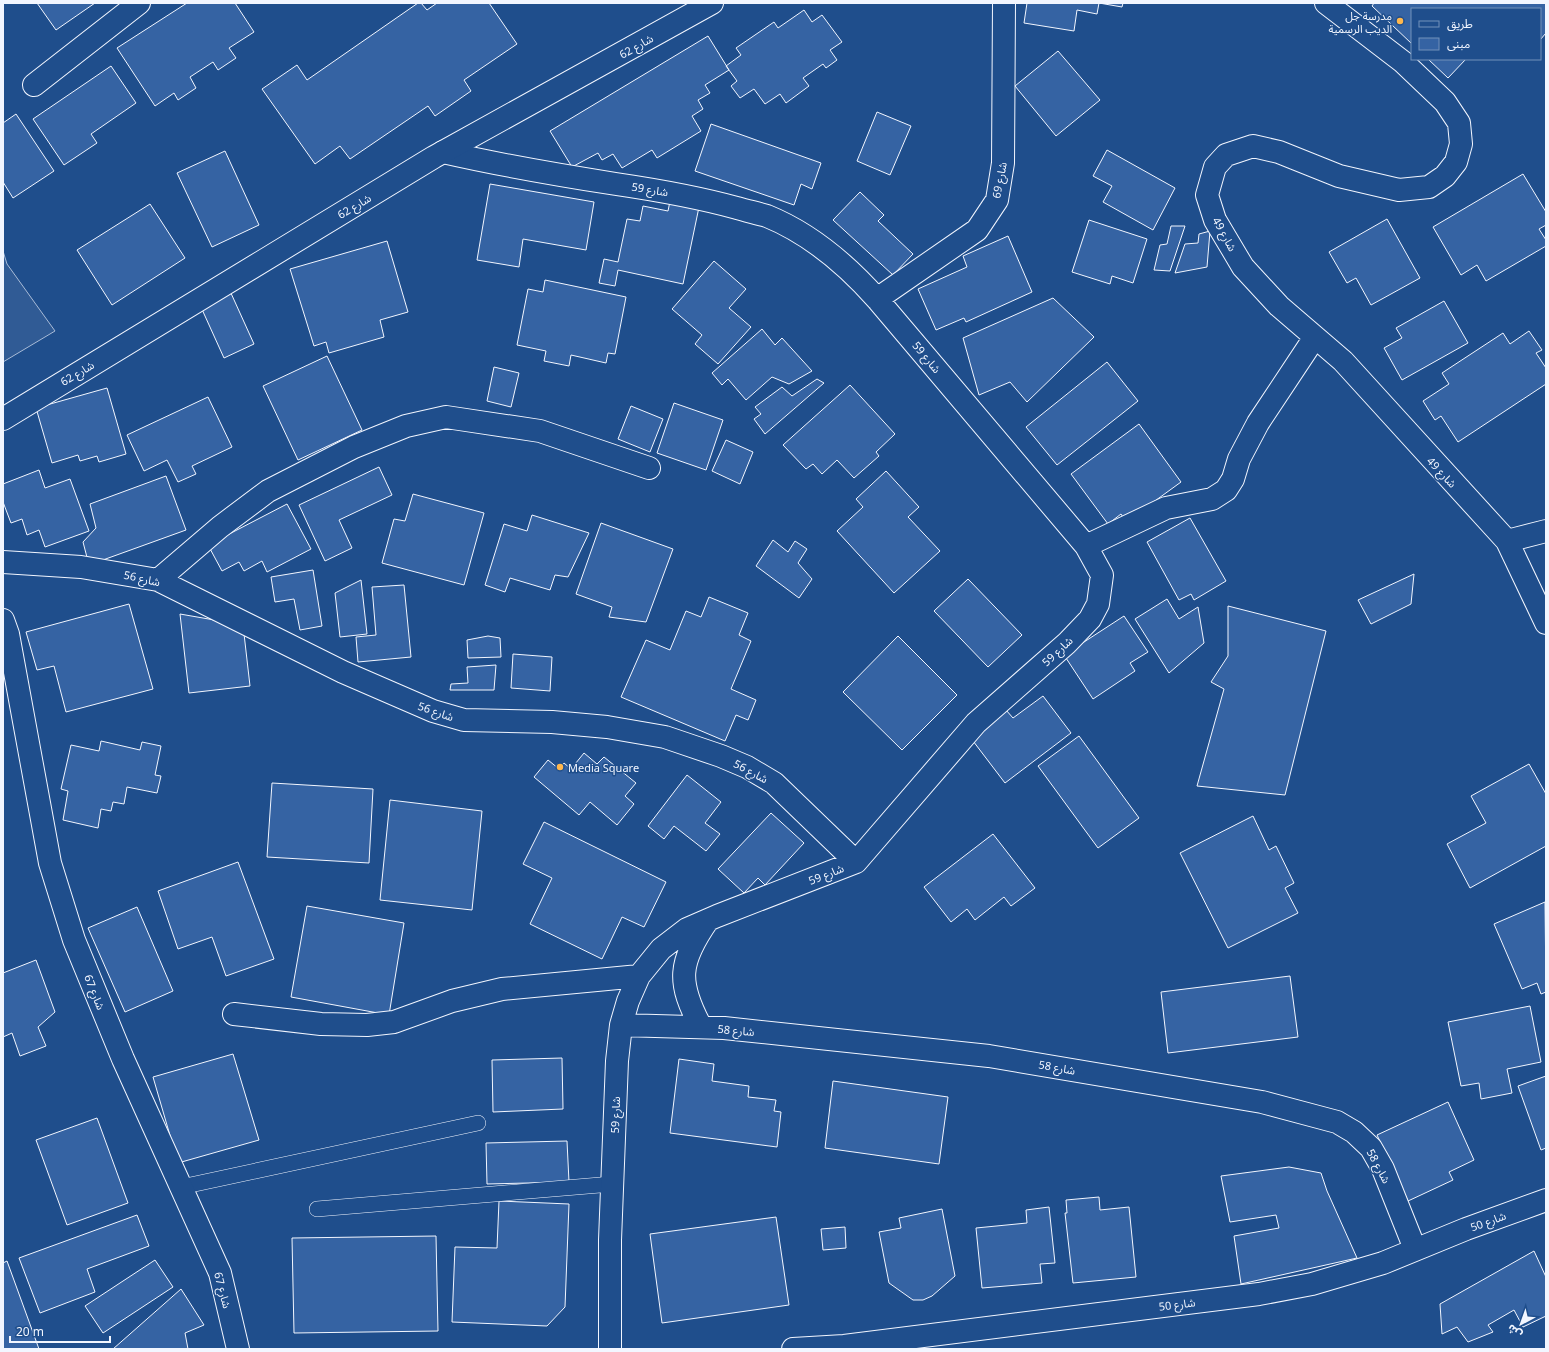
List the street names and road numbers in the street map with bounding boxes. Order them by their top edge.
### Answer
street label: شارع 62 [616,30,657,63]
street label: شارع 69 [988,160,1011,200]
street label: شارع 59 [630,179,670,200]
street label: شارع 62 [334,190,375,223]
street label: شارع 49 [1209,214,1241,255]
street label: شارع 59 [909,338,945,377]
street label: شارع 62 [57,357,98,390]
street label: شارع 49 [1423,453,1460,492]
street label: شارع 56 [122,567,162,590]
street label: شارع 59 [1038,633,1077,670]
street label: شارع 56 [416,698,456,725]
street label: شارع 56 [731,756,771,787]
street label: شارع 59 [806,860,847,889]
street label: شارع 67 [80,972,109,1013]
street label: شارع 58 [717,1021,755,1040]
street label: شارع 58 [1037,1056,1077,1079]
street label: شارع 59 [607,1096,624,1134]
street label: شارع 58 [1363,1146,1394,1187]
street label: شارع 50 [1468,1208,1509,1235]
street label: شارع 67 [210,1270,235,1310]
street label: شارع 50 [1158,1294,1197,1315]

